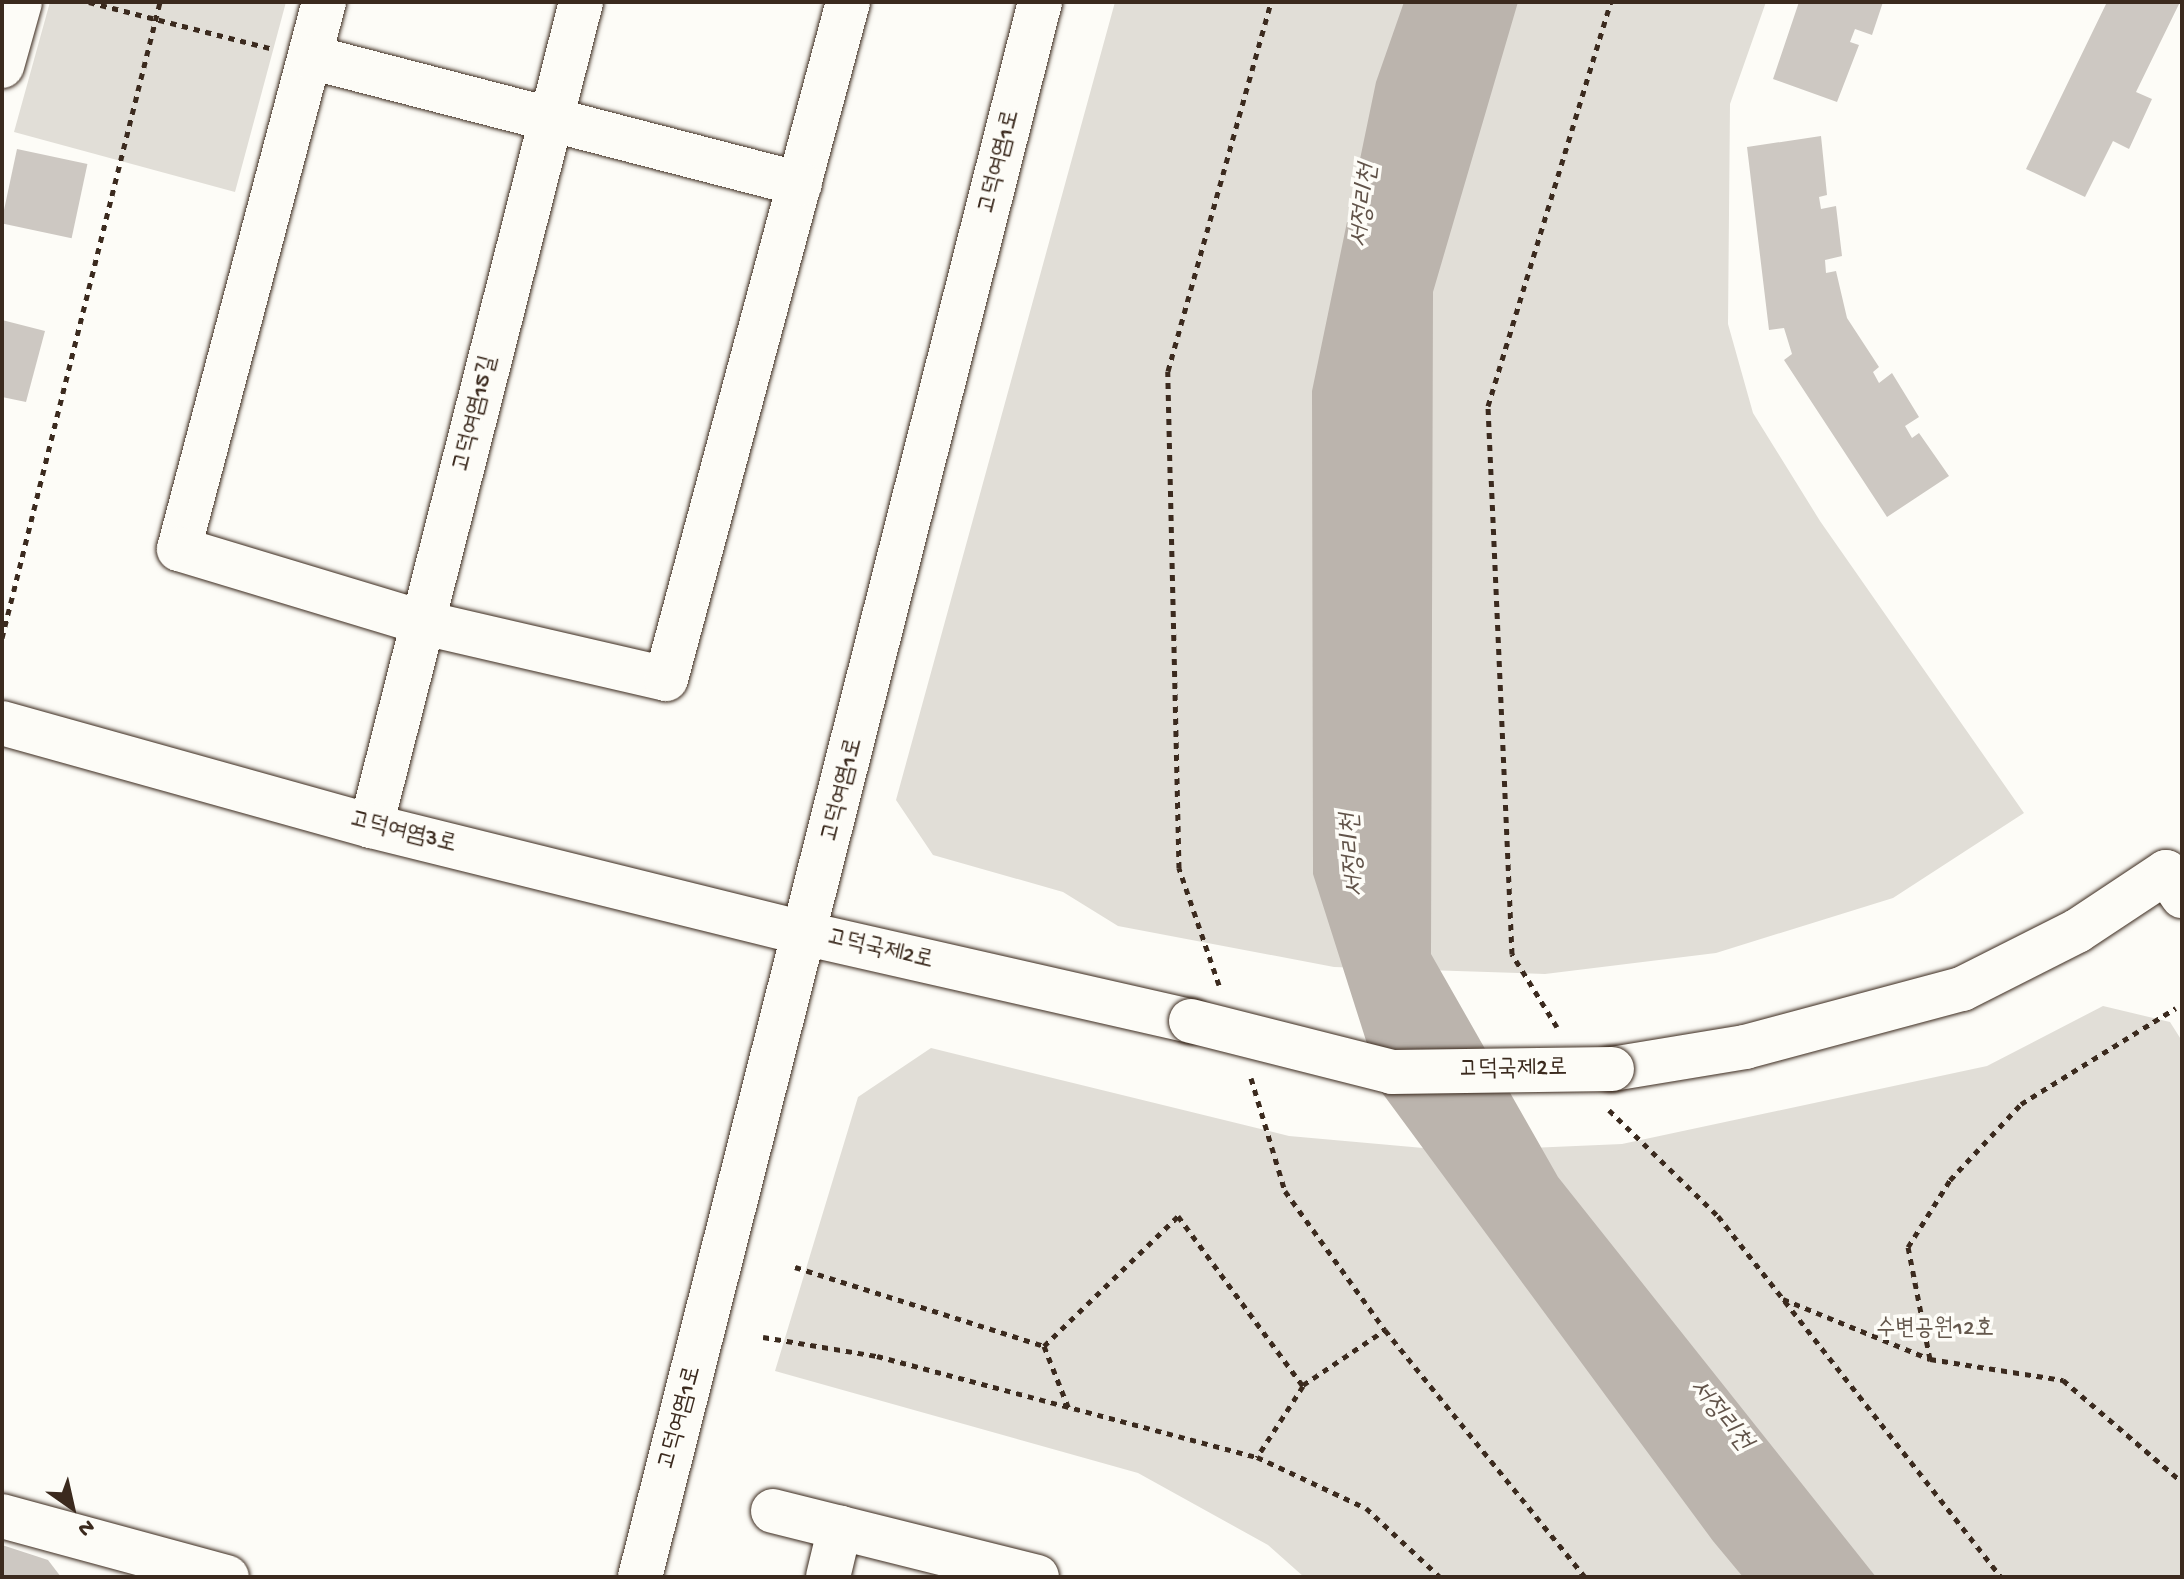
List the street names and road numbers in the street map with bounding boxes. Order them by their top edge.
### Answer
street label: 고덕여염1로 [973,107,1027,217]
street label: 고덕여염15길 [448,353,504,475]
street label: 고덕여염1로 [816,735,870,845]
street label: 고덕여염3로 [347,806,459,860]
street label: 고덕국제2로 [824,924,936,976]
street label: 고덕국제2로 [1459,1055,1567,1085]
street label: 고덕여염1로 [653,1363,709,1473]

